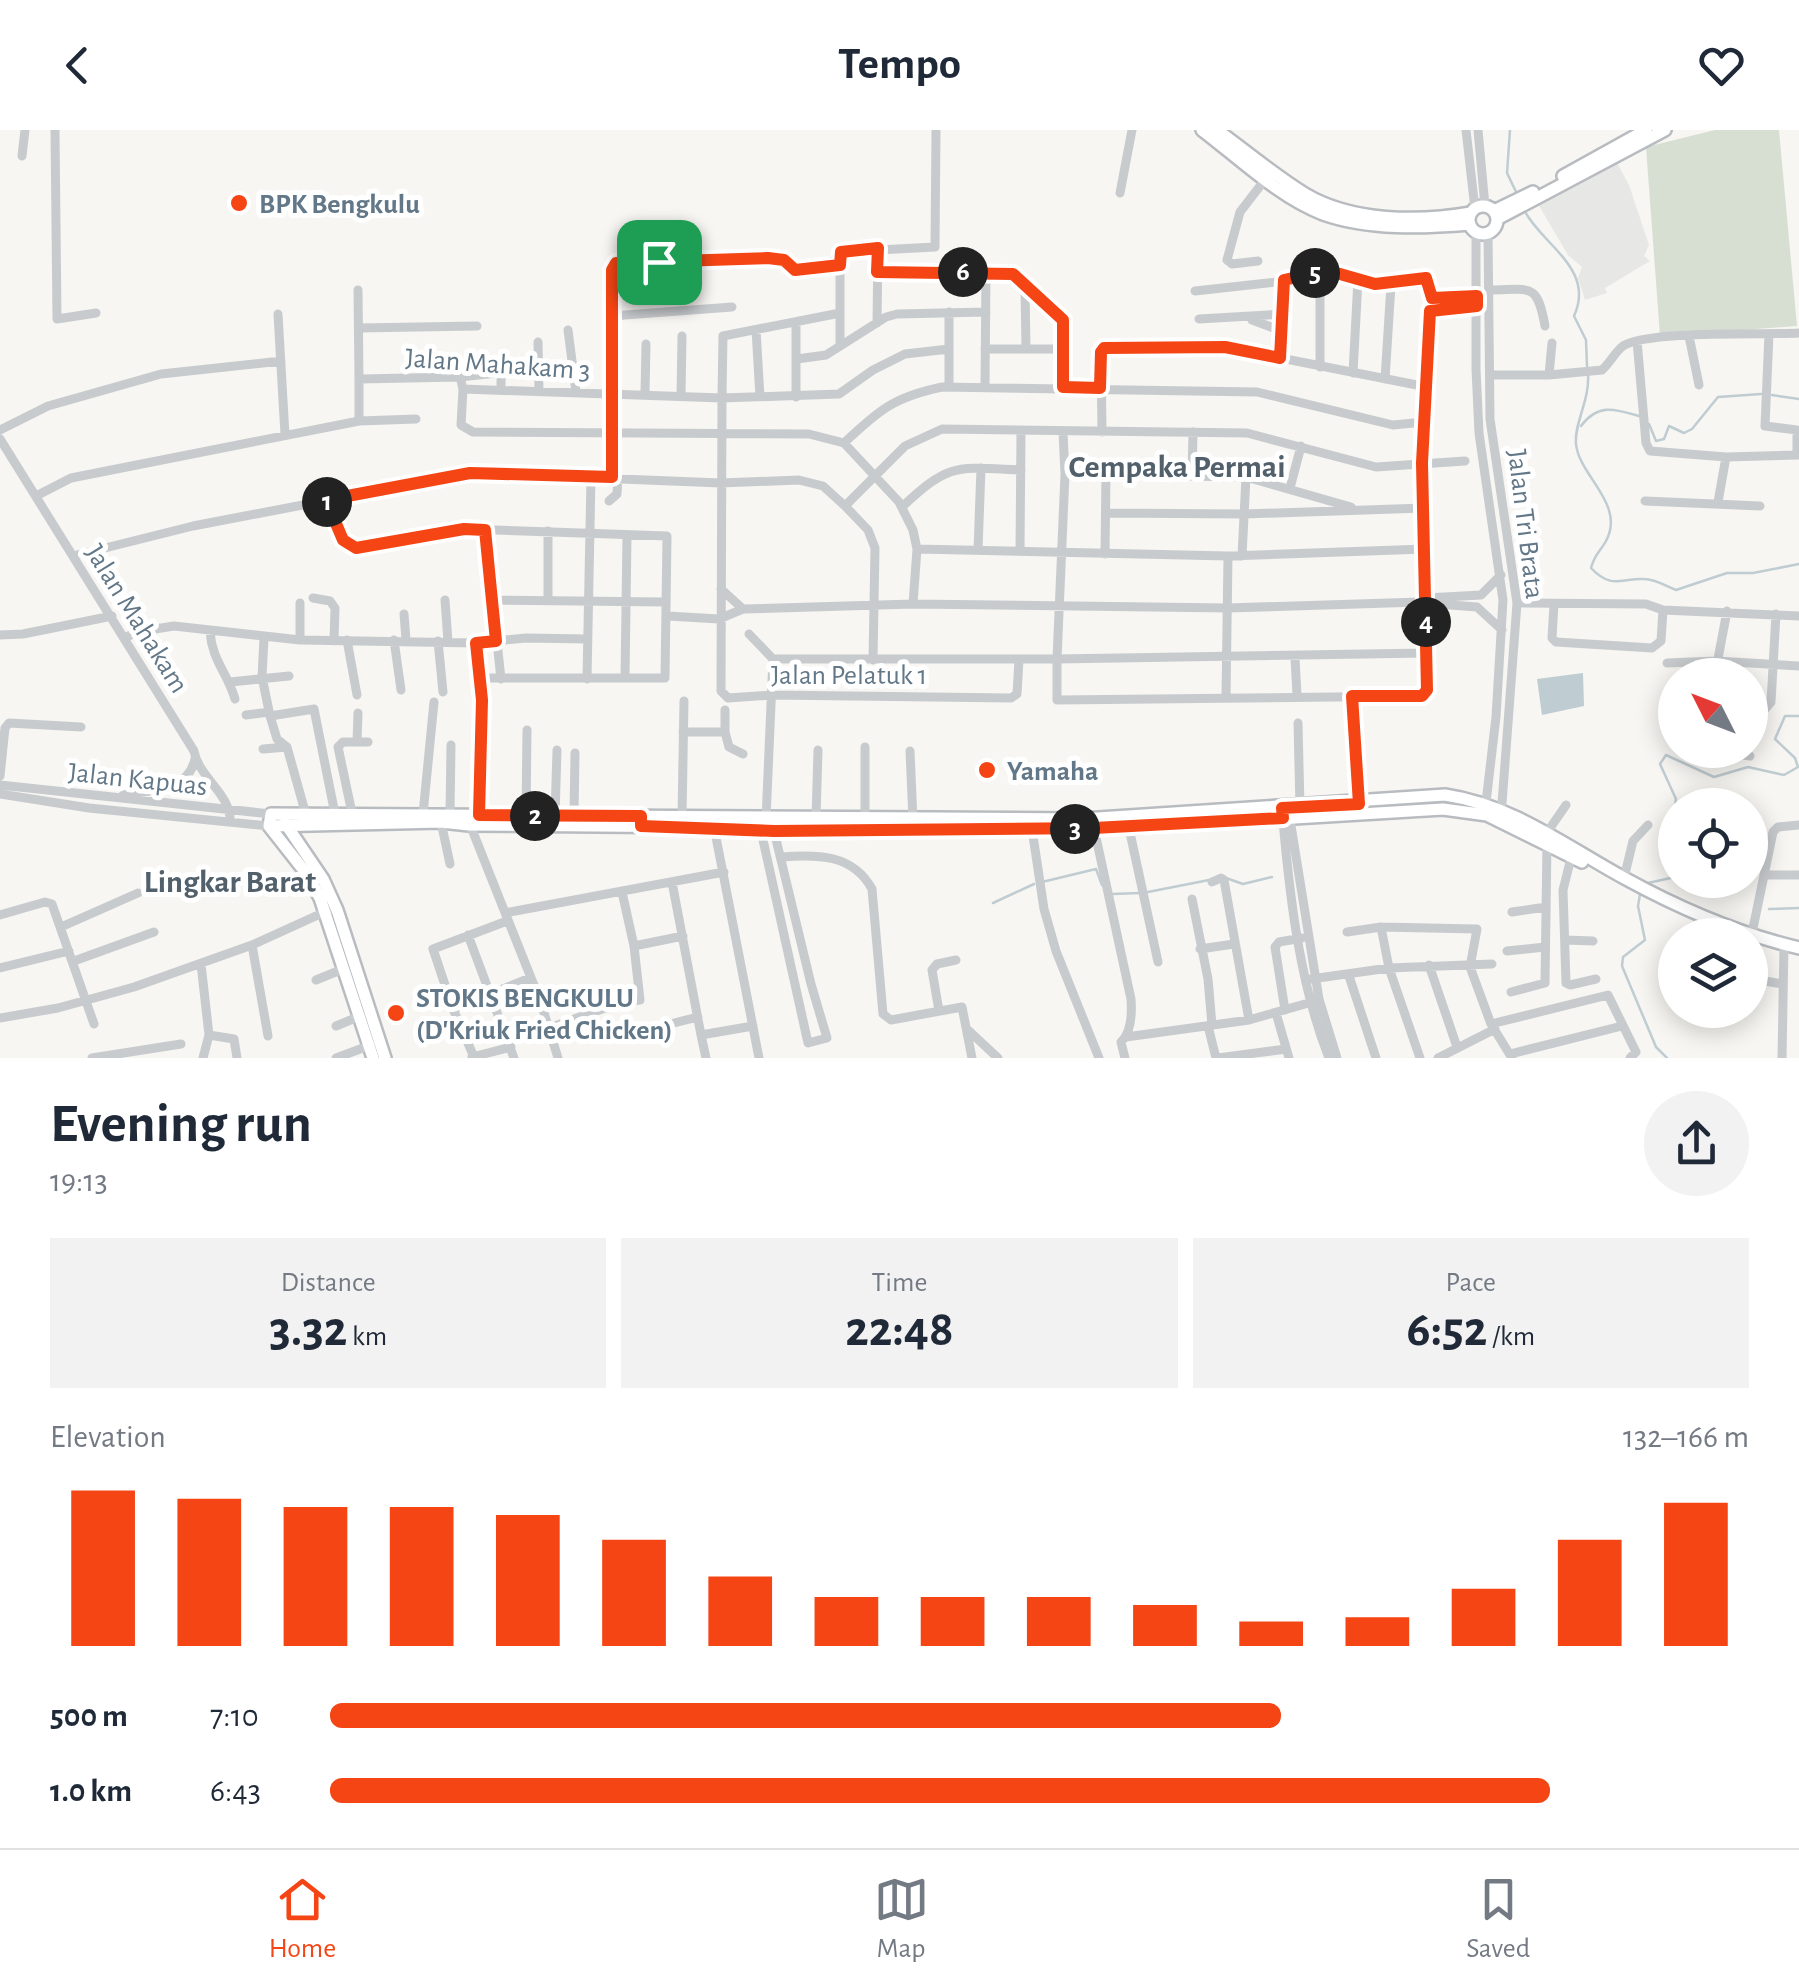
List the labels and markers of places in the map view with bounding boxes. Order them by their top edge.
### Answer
place label: BPK Bengkulu [259,191,420,219]
marker: BPK Bengkulu [228,192,250,214]
pin [617,220,702,305]
pin: 6 [938,247,988,297]
pin: 5 [1290,248,1340,298]
pin: 1 [302,477,352,527]
pin: 4 [1401,597,1451,647]
place label: Yamaha [1007,758,1099,786]
marker: Yamaha [976,759,998,781]
pin: 2 [510,791,560,841]
pin: 3 [1050,804,1100,854]
place label: STOKIS BENGKULU (D'Kriuk Fried Chicken) [416,985,673,1045]
marker: STOKIS BENGKULU (D'Kriuk Fried Chicken) [385,1002,407,1024]

